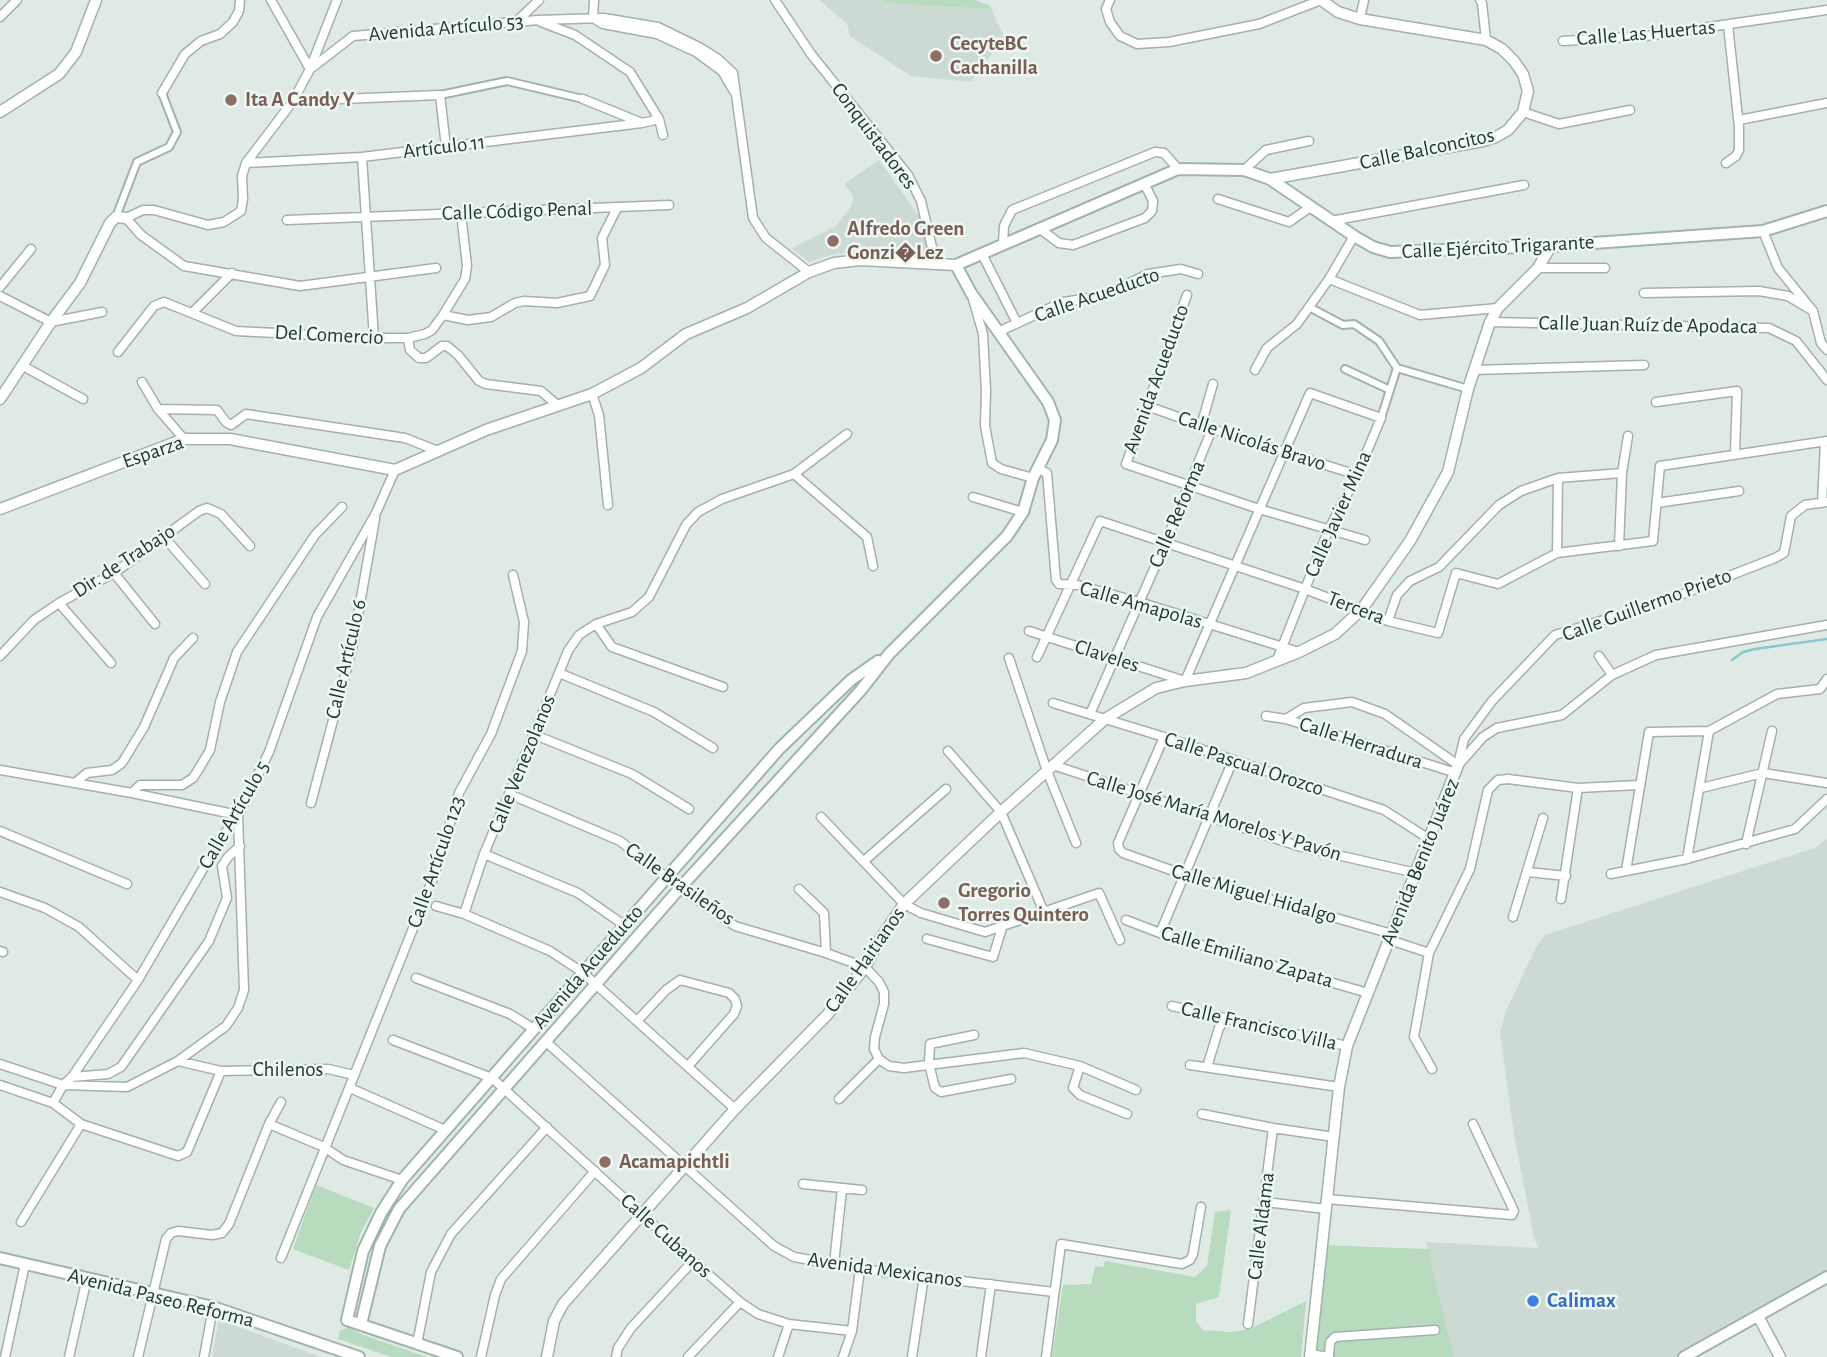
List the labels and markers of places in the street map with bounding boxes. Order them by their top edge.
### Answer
place label: CecyteBC Cachanilla [950,31,1038,81]
marker: CecyteBC Cachanilla [928,48,944,64]
place label: Ita A Candy Y [245,87,354,113]
marker: Ita A Candy Y [223,92,239,108]
place label: Alfredo Green Gonzi�Lez [847,216,964,266]
marker: Alfredo Green Gonzi�Lez [825,233,841,249]
place label: Gregorio Torres Quintero [958,878,1089,928]
marker: Gregorio Torres Quintero [936,895,952,911]
place label: Acamapichtli [619,1149,730,1175]
marker: Acamapichtli [597,1154,613,1170]
place label: Calimax [1547,1288,1616,1314]
marker: Calimax [1525,1293,1541,1309]

